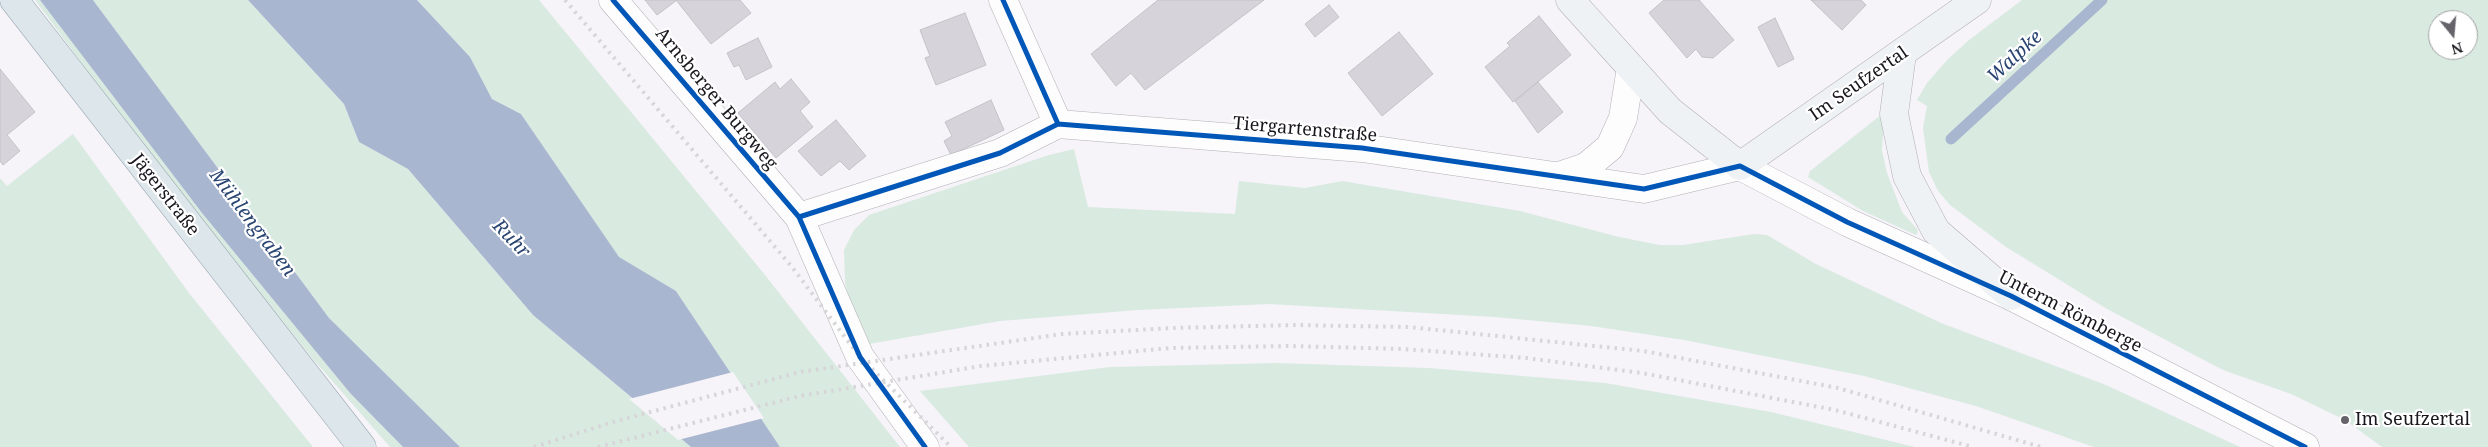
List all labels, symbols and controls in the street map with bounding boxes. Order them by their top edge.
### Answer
north arrow [2428,10,2478,60]
street label: Arnsberger Burgweg [650,24,782,174]
water label: Walpke [1983,26,2047,88]
text: N [2449,38,2465,60]
street label: Im Seufzertal [1806,42,1912,126]
street label: Tiergartenstraße [1232,113,1378,147]
street label: Jägerstraße [126,150,204,240]
water label: Mühlengraben [204,165,300,281]
water label: Ruhr [487,215,535,263]
street label: Unterm Römberge [1995,266,2145,358]
place label: Im Seufzertal [2355,409,2470,431]
marker: Im Seufzertal [2339,414,2351,426]

